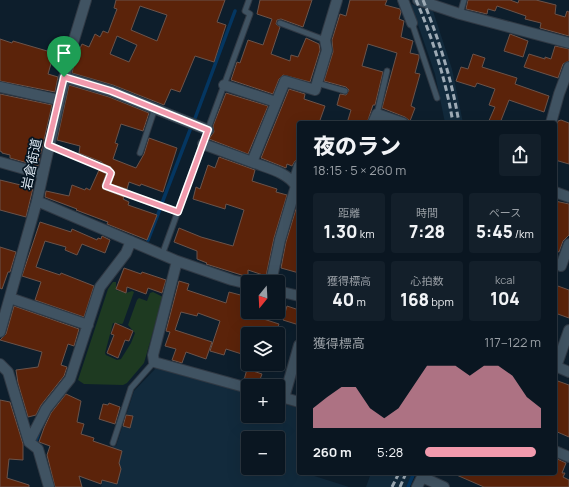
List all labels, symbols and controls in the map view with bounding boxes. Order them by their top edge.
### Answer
pin [47,36,81,77]
icon: arrive [53,42,75,64]
text: 夜のラン [313,131,401,161]
button: share [499,134,541,176]
street label: 岩倉街道 [17,137,45,191]
text: 18:15 · 5 × 260 m [313,161,406,179]
text: 距離 [338,205,360,220]
text: 時間 [416,205,438,220]
text: ペース [489,205,521,220]
text: 1.30 [324,220,358,243]
text: 7:28 [409,220,445,243]
text: 5:45 [476,220,513,243]
text: km [358,226,374,241]
text: /km [513,226,534,241]
text: kcal [495,272,515,287]
text: 獲得標高 [327,273,371,288]
text: 心拍数 [411,273,444,288]
north arrow [241,275,285,319]
map controls [241,275,285,475]
text: 104 [490,287,520,310]
text: 40 [332,288,354,311]
text: 168 [400,288,429,311]
text: m [354,294,366,309]
text: bpm [429,294,454,309]
button: layers [241,327,285,371]
text: 117–122 m [484,333,541,351]
text: 獲得標高 [313,334,365,352]
button: + [241,379,285,423]
button: − [241,431,285,475]
text: 260 m [313,443,352,461]
text: 5:28 [377,443,403,461]

